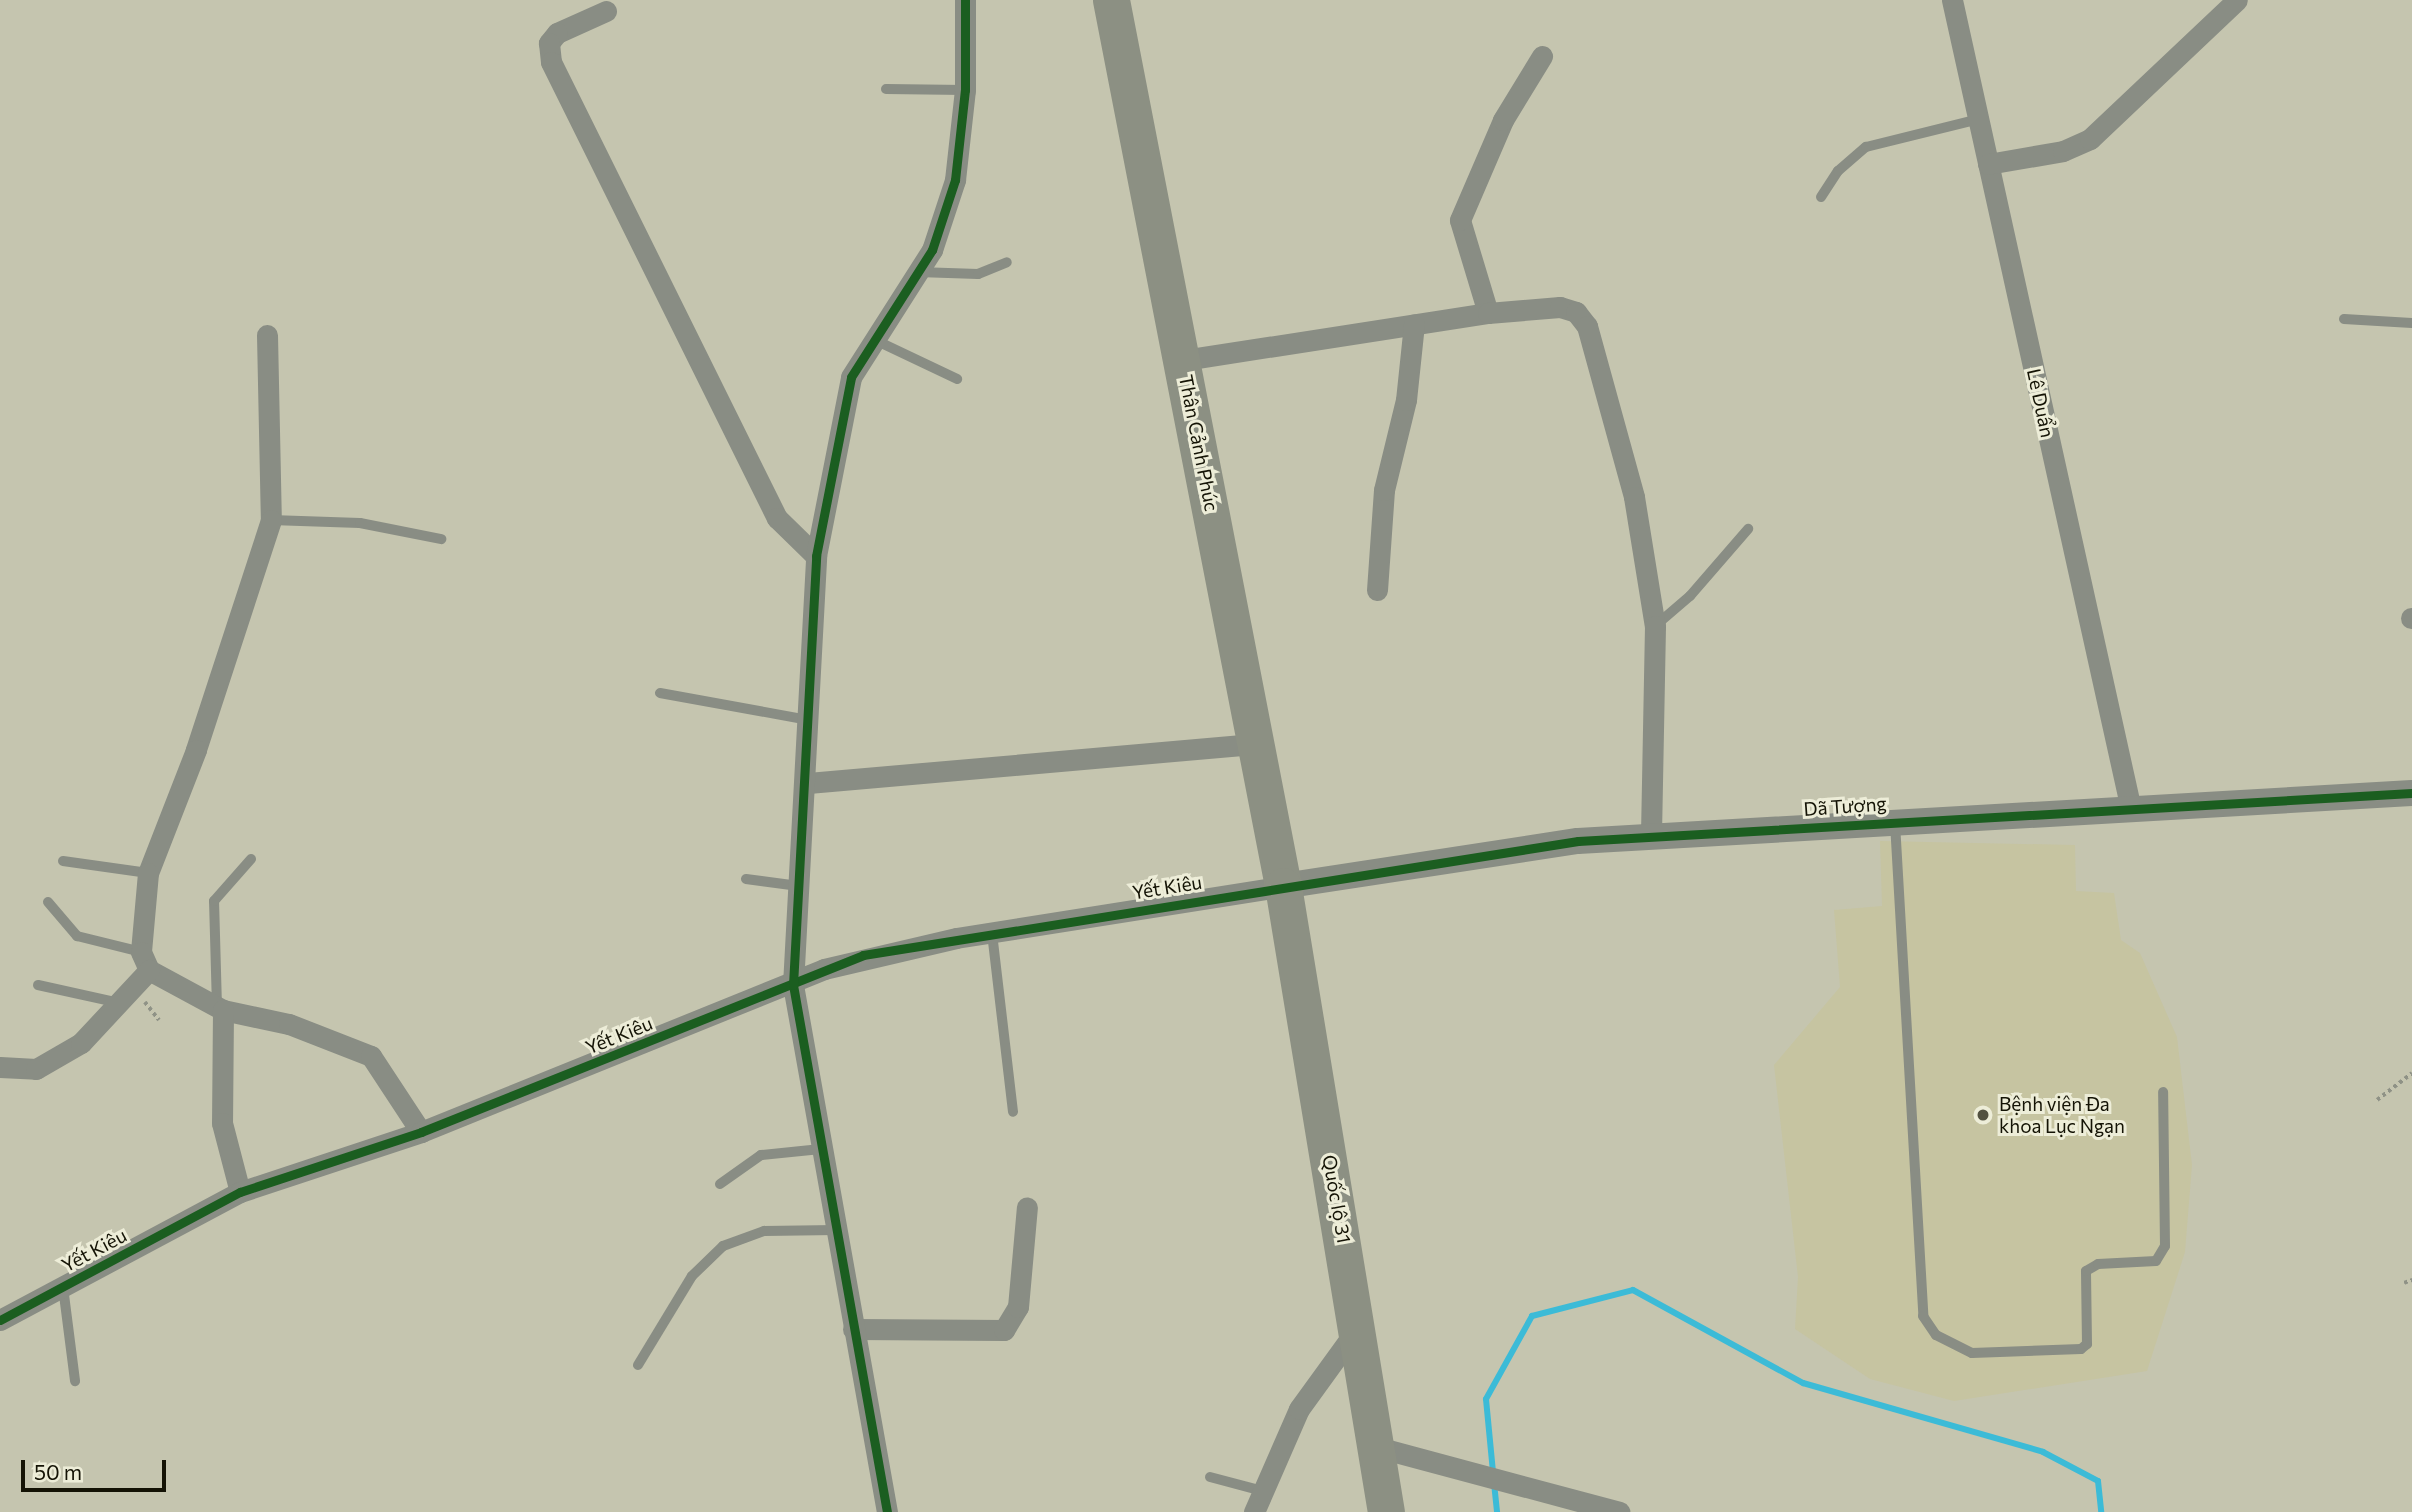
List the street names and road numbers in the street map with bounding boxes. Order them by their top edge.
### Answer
street label: Lê Duẩn [2023,366,2059,440]
street label: Thân Cảnh Phúc [1175,373,1223,513]
street label: Dã Tượng [1803,792,1887,820]
street label: Yết Kiêu [1131,870,1203,904]
street label: Yết Kiêu [582,1011,656,1059]
street label: Quốc lộ 31 [1318,1153,1356,1245]
street label: Yết Kiêu [58,1223,130,1277]

